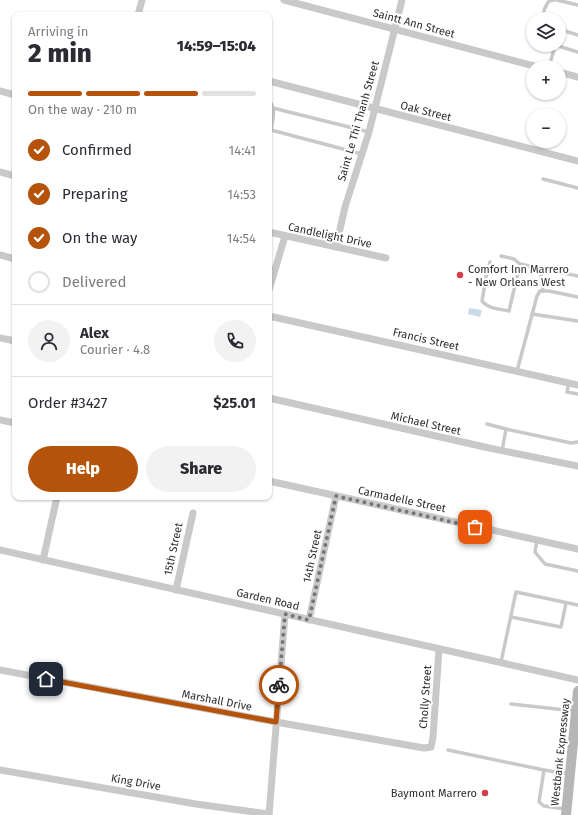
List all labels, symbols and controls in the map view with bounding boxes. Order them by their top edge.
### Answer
street label: Saintt Ann Street [371,6,456,41]
map controls [526,12,566,148]
button: layers [526,12,566,52]
text: Arriving in [28,24,88,39]
text: 14:59–15:04 [177,37,256,55]
text: 2 min [28,38,92,69]
street label: Saint Le Thi Thanh Street [335,60,382,183]
button: + [526,60,566,100]
street label: Oak Street [399,99,453,124]
text: On the way · 210 m [28,102,137,117]
button: − [526,108,566,148]
icon: check [28,139,50,161]
text: Confirmed [62,141,132,159]
text: 14:41 [229,143,256,158]
icon: check [28,183,50,205]
text: Preparing [62,185,127,203]
text: 14:53 [227,187,256,202]
street label: Candlelight Drive [287,220,373,251]
icon: check [28,227,50,249]
text: On the way [62,229,137,247]
text: 14:54 [227,231,256,246]
place label: Comfort Inn Marrero - New Orleans West [468,263,569,289]
marker: Comfort Inn Marrero - New Orleans West [455,270,465,280]
text: Delivered [62,273,126,291]
button: person [28,320,70,362]
button: phone [214,320,256,362]
text: Alex [80,324,109,342]
street label: Francis Street [392,326,460,353]
text: Courier · 4.8 [80,342,150,357]
text: Order #3427 [28,394,107,412]
text: $25.01 [213,394,256,412]
street label: Michael Street [390,409,462,438]
button: Help [28,446,138,492]
button: Share [146,446,256,492]
street label: Carmadelle Street [357,484,447,515]
pin [458,510,492,544]
icon: bag [464,516,486,538]
street label: 15th Street [162,522,185,577]
street label: 14th Street [301,528,324,584]
street label: Garden Road [235,586,301,613]
pin [29,662,63,696]
courier [259,665,299,705]
street label: Cholly Street [417,665,434,729]
icon: home [35,668,57,690]
icon: bike [268,674,290,696]
street label: Marshall Drive [181,687,253,714]
street label: Westbank Expressway [548,697,573,807]
street label: King Drive [110,772,162,793]
place label: Baymont Marrero [391,787,477,800]
marker: Baymont Marrero [480,788,490,798]

